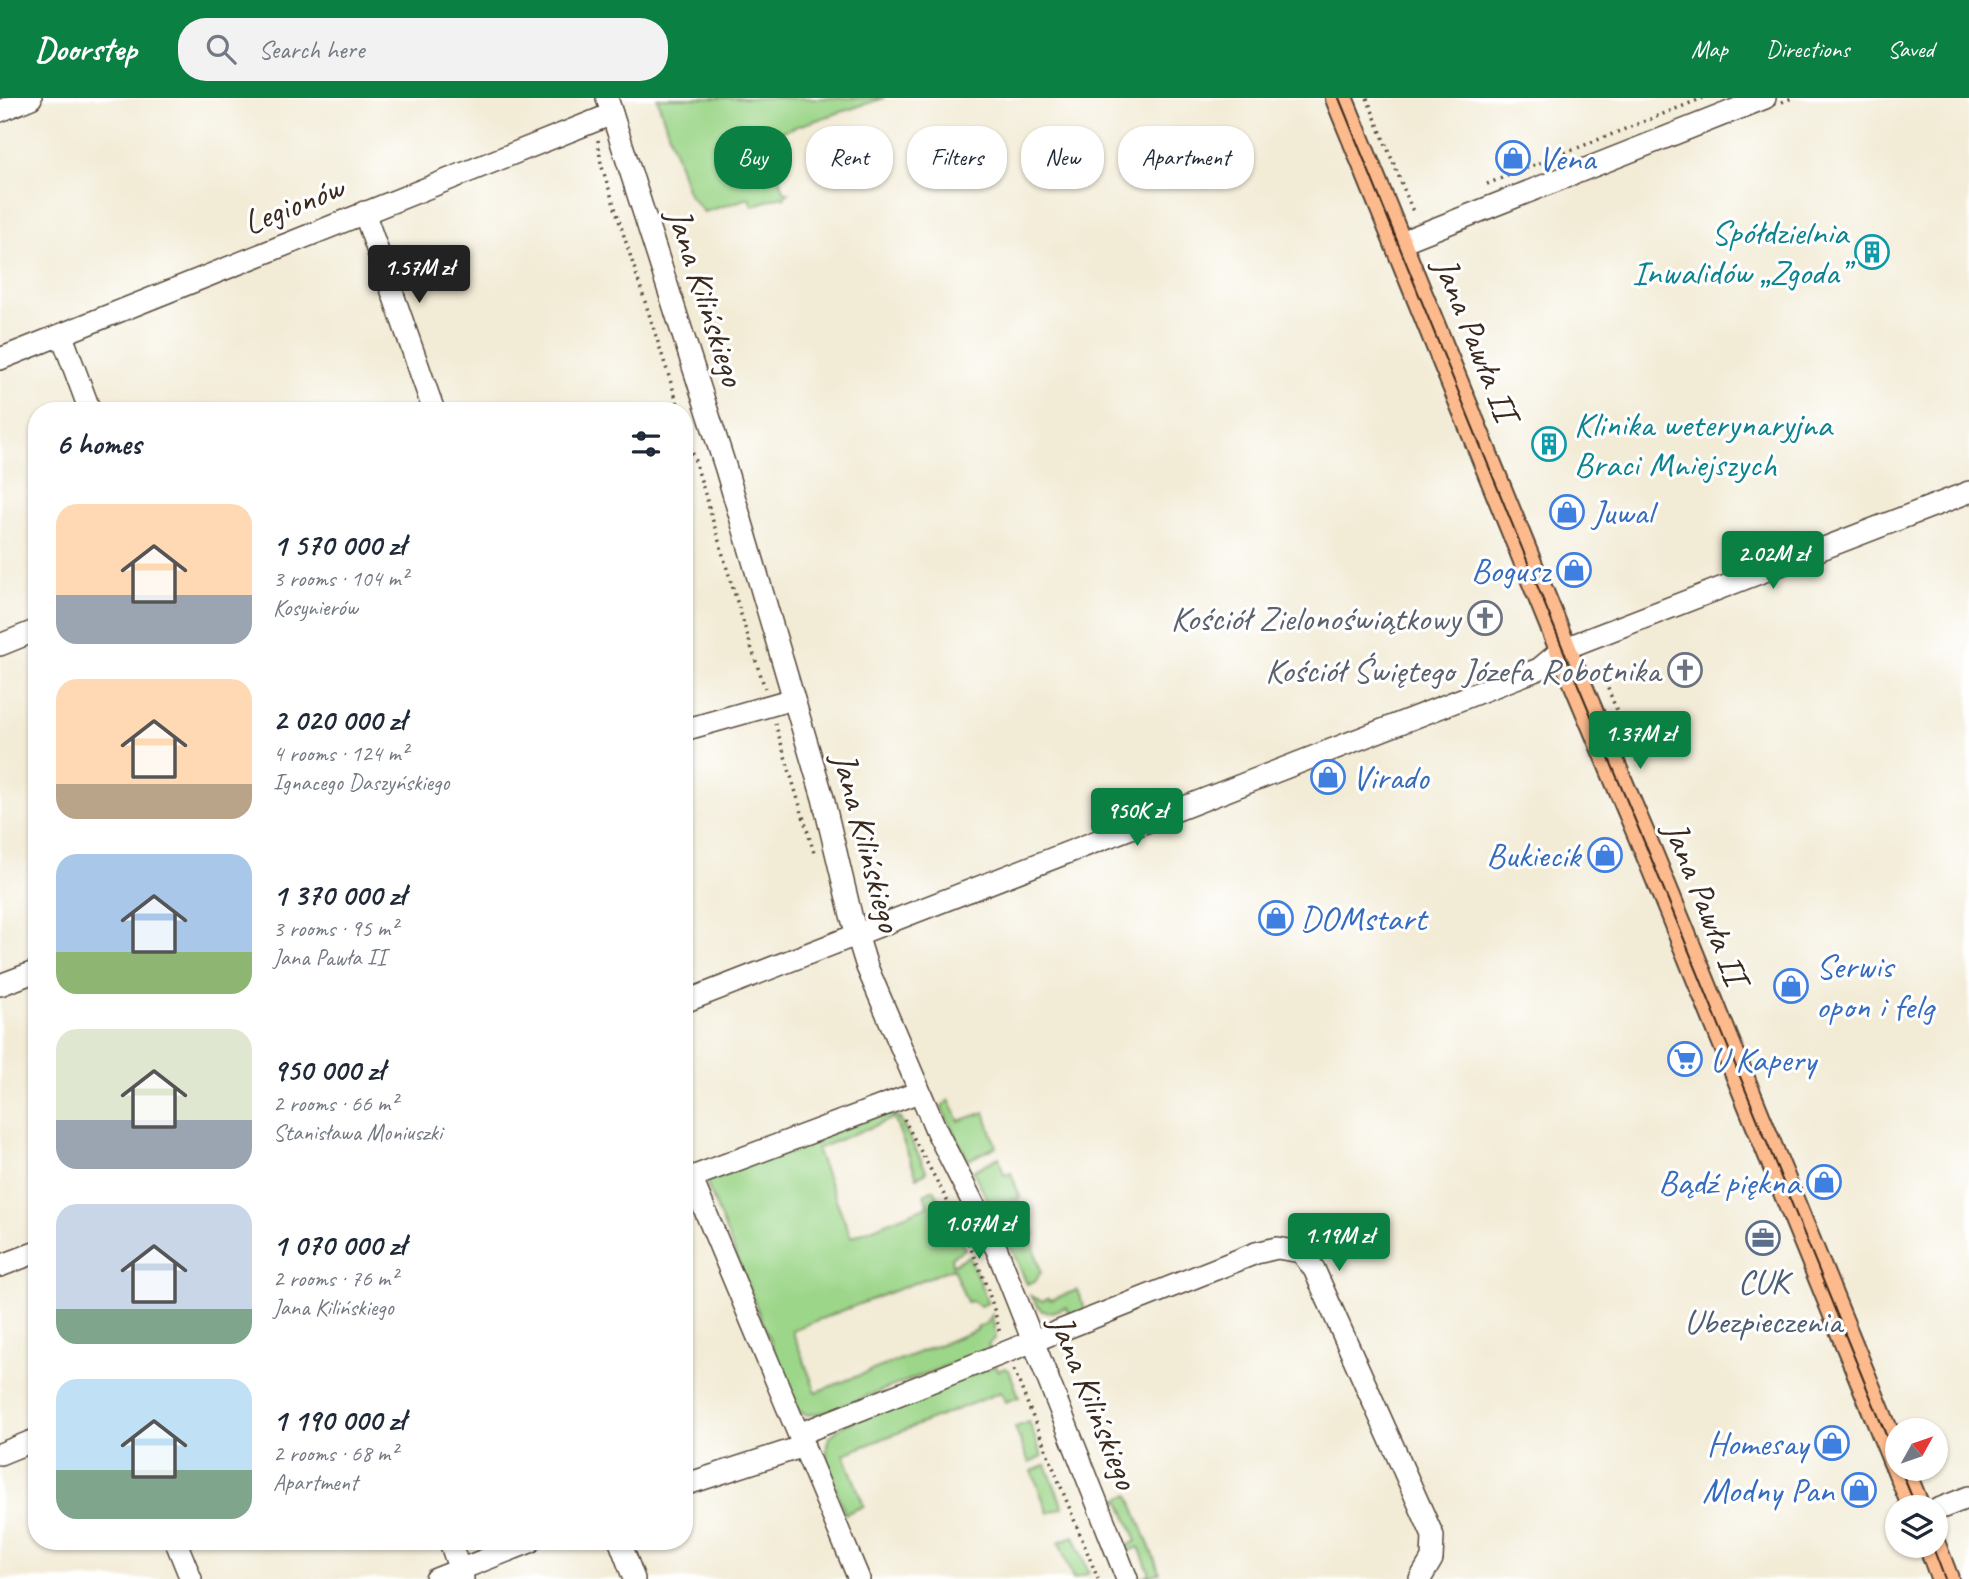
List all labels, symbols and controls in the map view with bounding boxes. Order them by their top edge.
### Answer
search box [178,18,668,81]
text: Doorstep [35,28,136,70]
icon: search [202,30,240,68]
text: Search here [258,33,364,66]
text: Map [1691,34,1728,64]
text: Directions [1766,34,1849,64]
text: Saved [1887,34,1934,64]
chip: Buy [714,126,792,189]
chip: Rent [806,126,893,189]
chip: Filters [907,126,1007,189]
chip: New [1021,126,1104,189]
chip: Apartment [1118,126,1254,189]
place label: Vena [1538,136,1597,181]
shop icon: Vena [1494,139,1532,177]
street label: Legionów [236,164,352,245]
street label: Jana Kilińskiego [656,201,756,393]
place label: Spółdzielnia Inwalidów „Zgoda” [1632,210,1856,295]
building icon: Spółdzielnia Inwalidów „Zgoda” [1853,233,1891,271]
pin: 1.57M zł [347,246,491,305]
street label: Jana Pawła II [1422,249,1532,433]
text: 1.57M zł [384,253,454,282]
place label: Klinika weterynaryjna Braci Mniejszych [1574,402,1835,487]
text: 6 homes [56,425,141,463]
icon: filters [627,425,665,463]
building icon: Klinika weterynaryjna Braci Mniejszych [1530,425,1568,463]
place label: Juwal [1590,490,1659,535]
shop icon: Juwal [1548,493,1586,531]
text: 1 570 000 zł [273,526,405,564]
icon: home [112,532,196,616]
pin: 2.02M zł [1701,532,1845,591]
text: 2.02M zł [1738,539,1808,568]
place label: Bogusz [1471,548,1552,593]
shop icon: Bogusz [1555,551,1593,589]
text: 3 rooms · 104 m² [273,564,408,593]
text: Kosynierów [273,593,358,622]
place label: Kościół Zielonoświątkowy [1171,596,1463,641]
church icon: Kościół Zielonoświątkowy [1466,599,1504,637]
place label: Kościół Świętego Józefa Robotnika [1265,648,1663,693]
church icon: Kościół Świętego Józefa Robotnika [1666,651,1704,689]
text: 2 020 000 zł [273,701,405,739]
icon: home [112,707,196,791]
pin: 1.37M zł [1568,712,1712,771]
text: 1.37M zł [1605,719,1675,748]
text: 4 rooms · 124 m² [273,739,408,768]
street label: Jana Kilińskiego [821,746,913,938]
place label: Virado [1352,755,1430,800]
shop icon: Virado [1309,758,1347,796]
text: Ignacego Daszyńskiego [273,768,449,797]
pin: 950K zł [1072,788,1202,848]
text: 950K zł [1107,796,1167,825]
street label: Jana Pawła II [1652,813,1762,997]
place label: Bukiecik [1486,833,1582,878]
shop icon: Bukiecik [1586,836,1624,874]
text: 1 370 000 zł [273,876,405,914]
icon: home [112,882,196,966]
place label: DOMstart [1300,896,1429,941]
shop icon: DOMstart [1257,899,1295,937]
text: 3 rooms · 95 m² [273,914,397,943]
text: Jana Pawła II [273,943,386,972]
place label: Serwis opon i felg [1816,944,1936,1029]
shop icon: Serwis opon i felg [1772,967,1810,1005]
place label: U Kapery [1710,1037,1819,1082]
supermarket icon: U Kapery [1666,1040,1704,1078]
text: 950 000 zł [273,1051,384,1089]
icon: home [112,1057,196,1141]
text: 2 rooms · 66 m² [273,1089,397,1118]
text: Stanisława Moniuszki [273,1118,442,1147]
place label: Bądź piękna [1658,1160,1803,1205]
shop icon: Bądź piękna [1805,1163,1843,1201]
pin: 1.07M zł [907,1202,1051,1261]
text: 1.07M zł [944,1209,1014,1238]
pin: 1.19M zł [1267,1214,1411,1273]
office icon: CUK Ubezpieczenia [1744,1219,1782,1257]
text: 1.19M zł [1304,1221,1374,1250]
text: 1 070 000 zł [273,1226,405,1264]
icon: home [112,1232,196,1316]
place label: CUK Ubezpieczenia [1684,1259,1845,1344]
text: 2 rooms · 76 m² [273,1264,397,1293]
text: Jana Kilińskiego [273,1293,394,1322]
street label: Jana Kilińskiego [1038,1307,1150,1497]
text: 1 190 000 zł [273,1401,405,1439]
icon: home [112,1407,196,1491]
north arrow [1885,1418,1948,1480]
map controls [1885,1418,1948,1558]
place label: Homesay [1707,1421,1811,1466]
shop icon: Homesay [1813,1424,1851,1462]
text: 2 rooms · 68 m² [273,1439,397,1468]
text: Apartment [273,1468,358,1497]
place label: Modny Pan [1702,1468,1835,1513]
shop icon: Modny Pan [1840,1471,1878,1509]
button: layers [1885,1495,1948,1558]

